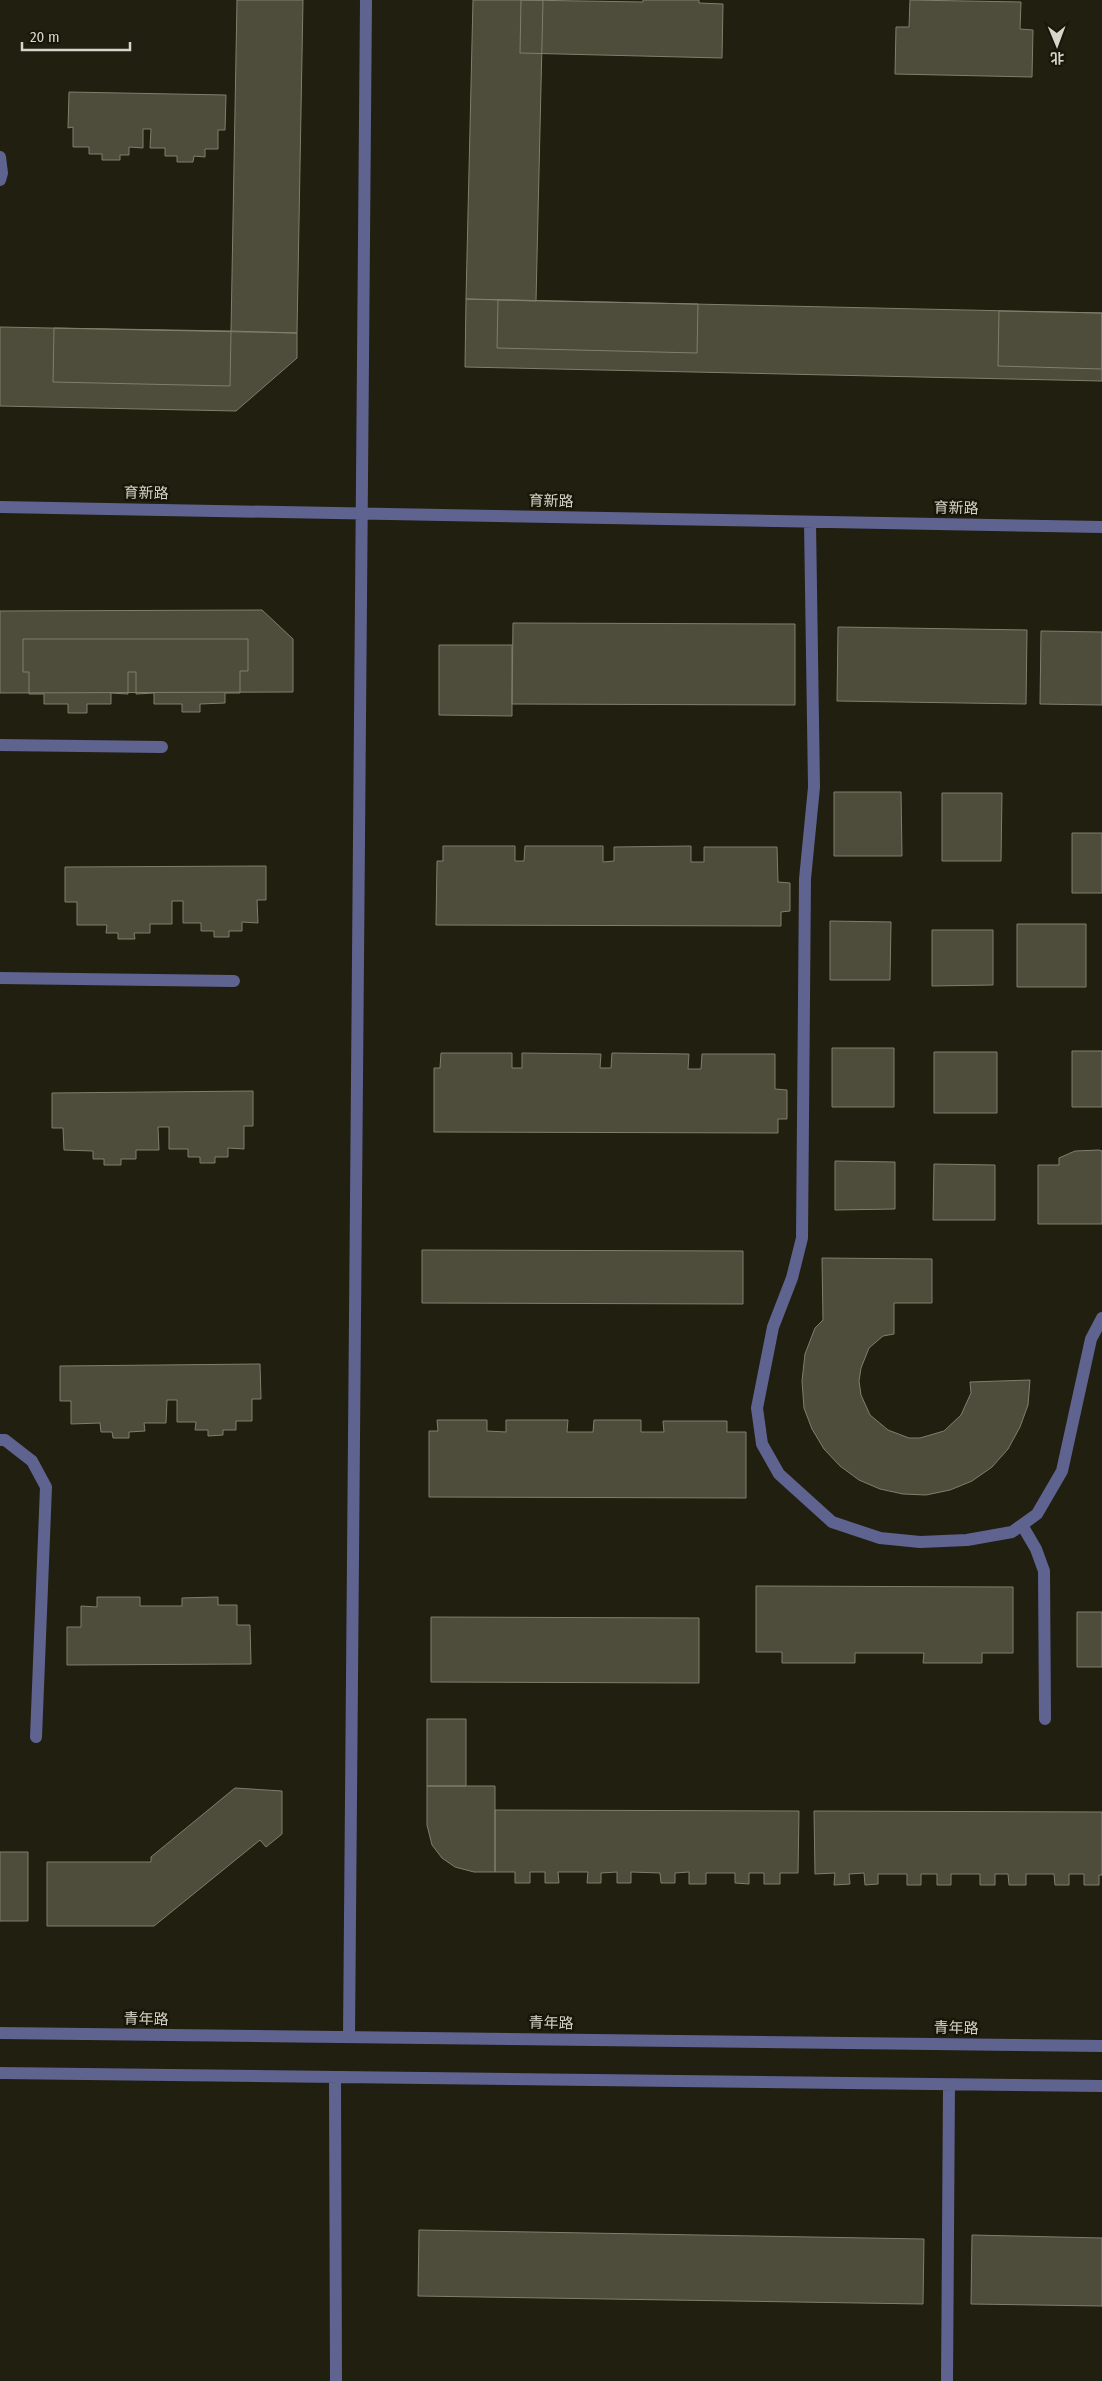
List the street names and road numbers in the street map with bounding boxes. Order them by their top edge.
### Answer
street label: 育新路 [123,484,169,502]
street label: 育新路 [528,492,574,510]
street label: 育新路 [933,499,979,517]
street label: 青年路 [123,2010,169,2028]
street label: 青年路 [528,2014,574,2032]
street label: 青年路 [933,2019,979,2037]

